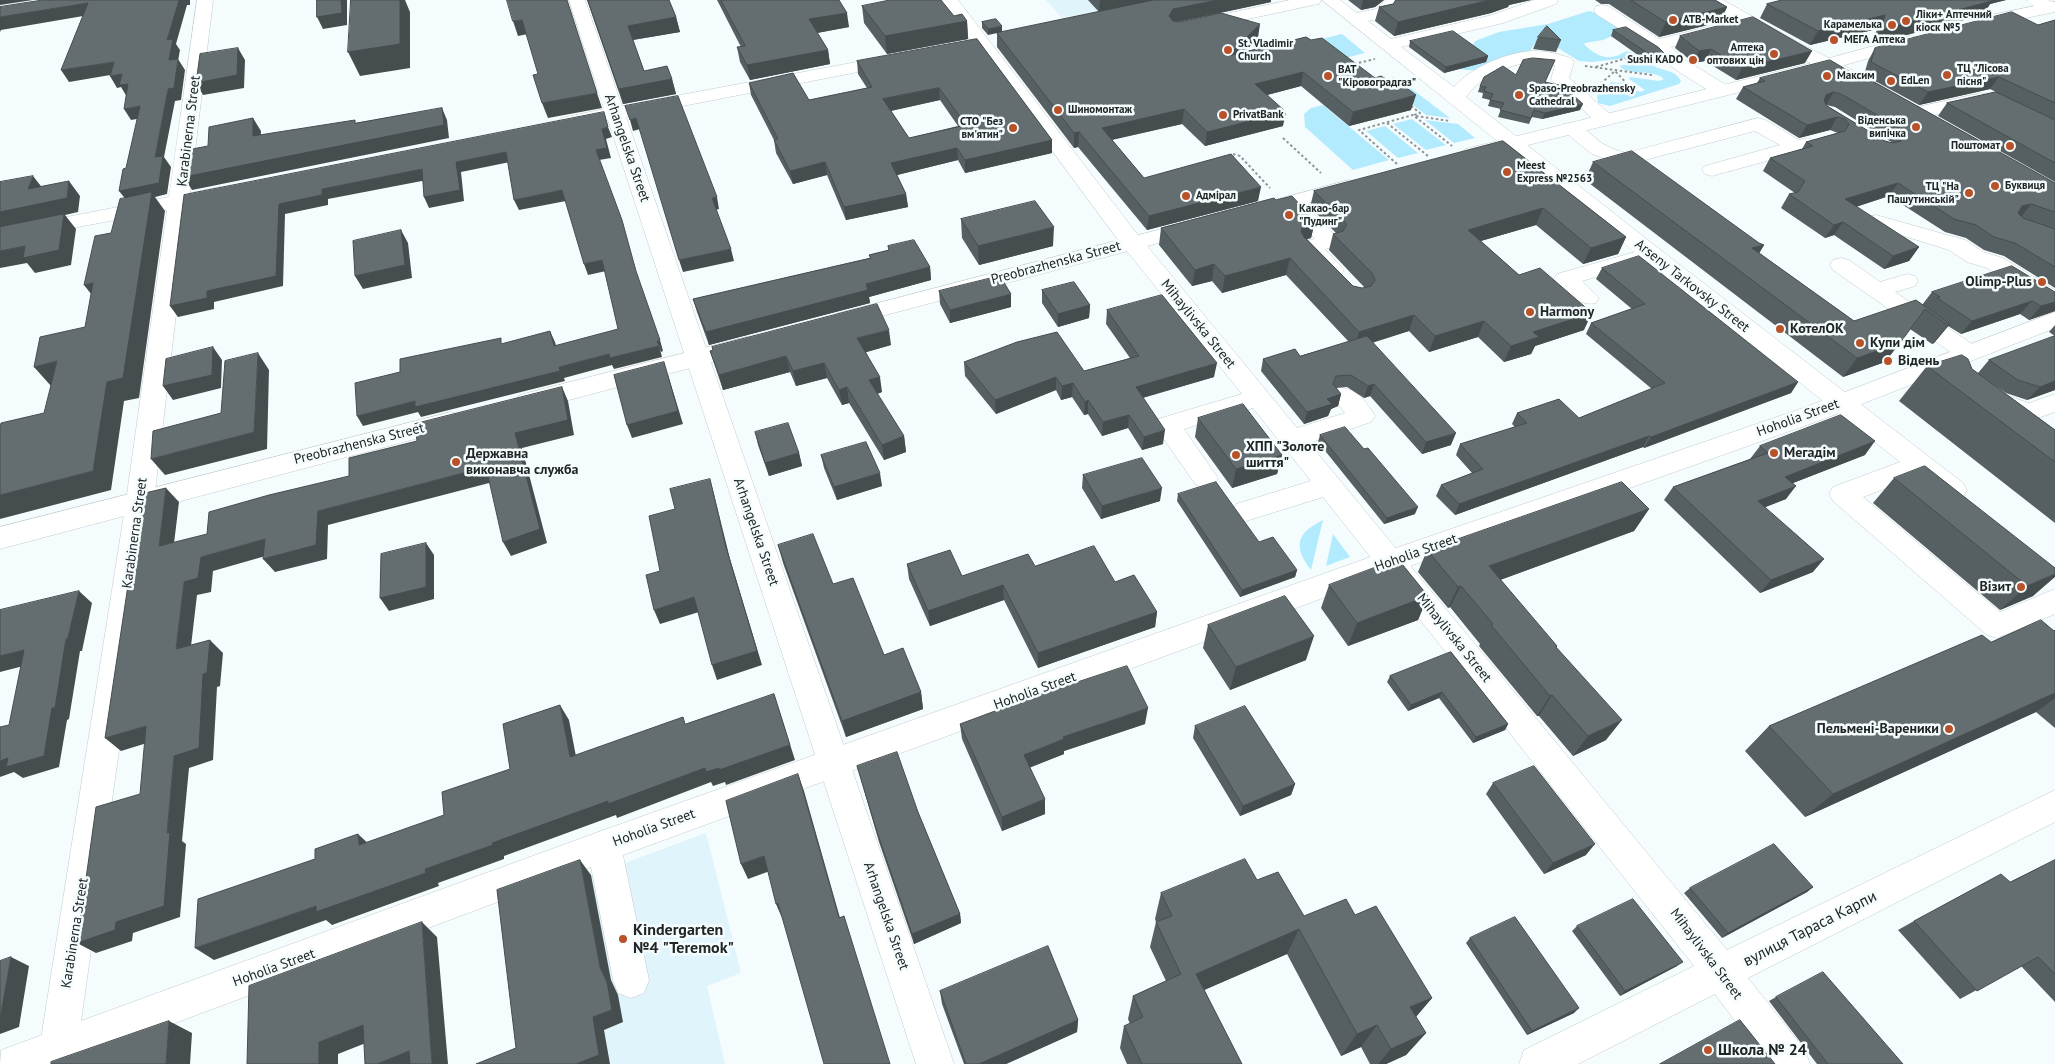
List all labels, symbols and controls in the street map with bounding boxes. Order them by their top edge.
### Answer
place label: Ліки+ Аптечний кіоск №5 [1916,8,1992,34]
place label: ATB-Market [1683,13,1738,27]
marker: ATB-Market [1667,14,1679,26]
marker: Ліки+ Аптечний кіоск №5 [1900,15,1912,27]
place label: Карамелька [1824,18,1882,32]
marker: Карамелька [1886,19,1898,31]
place label: МЕГА Аптека [1844,33,1906,47]
marker: МЕГА Аптека [1828,34,1840,46]
place label: St. Vladimir Church [1238,37,1293,63]
place label: Аптека оптових цін [1707,41,1764,67]
marker: St. Vladimir Church [1222,44,1234,56]
marker: Аптека оптових цін [1768,48,1780,60]
place label: Sushi KADO [1627,53,1683,67]
marker: Sushi KADO [1687,54,1699,66]
place label: ТЦ "Лісова пісня" [1957,62,2009,88]
place label: ВАТ "Кіровоградгаз" [1338,63,1416,89]
place label: Максим [1837,69,1875,83]
marker: ТЦ "Лісова пісня" [1941,69,1953,81]
marker: ВАТ "Кіровоградгаз" [1322,70,1334,82]
marker: Максим [1821,70,1833,82]
place label: EdLen [1901,74,1930,88]
street label: Karabinerna Street [174,75,204,187]
marker: EdLen [1885,75,1897,87]
place label: Spaso-Preobrazhensky Cathedral [1529,82,1635,108]
marker: Spaso-Preobrazhensky Cathedral [1513,89,1525,101]
street label: Arhangelska Street [601,92,653,204]
place label: Шиномонтаж [1068,103,1132,117]
marker: Шиномонтаж [1052,104,1064,116]
place label: PrivatBank [1233,108,1284,122]
marker: PrivatBank [1217,109,1229,121]
place label: Віденська випічка [1858,114,1906,140]
place label: СТО "Без вм'ятин" [960,115,1003,141]
marker: Віденська випічка [1910,121,1922,133]
marker: СТО "Без вм'ятин" [1007,122,1019,134]
place label: Поштомат [1951,139,2000,153]
marker: Поштомат [2004,140,2016,152]
place label: Meest Express №2563 [1517,159,1592,185]
marker: Meest Express №2563 [1501,166,1513,178]
place label: Буквиця [2005,179,2045,193]
place label: ТЦ "На Пашутинській" [1887,180,1959,206]
marker: Буквиця [1989,180,2001,192]
marker: ТЦ "На Пашутинській" [1963,187,1975,199]
place label: Адмірал [1196,189,1236,203]
marker: Адмірал [1180,190,1192,202]
place label: Какао-бар "Пудинг" [1299,202,1349,228]
marker: Какао-бар "Пудинг" [1283,209,1295,221]
street label: Arseny Tarkovsky Street [1631,236,1753,336]
street label: Preobrazhenska Street [989,238,1123,288]
place label: Olimp-Plus [1965,274,2032,290]
street label: Mihaylivska Street [1157,276,1239,372]
marker: Olimp-Plus [2036,276,2048,288]
place label: Harmony [1540,304,1594,320]
marker: Harmony [1524,306,1536,318]
place label: КотелОК [1790,321,1844,337]
marker: КотелОК [1774,323,1786,335]
place label: Купи дім [1870,335,1925,351]
marker: Купи дім [1854,337,1866,349]
place label: Відень [1898,353,1939,369]
marker: Відень [1882,355,1894,367]
street label: Hoholia Street [1755,395,1841,441]
street label: Preobrazhenska Street [292,420,426,468]
place label: ХПП "Золоте шиття" [1246,439,1324,472]
place label: Мегадім [1784,445,1836,461]
place label: Державна виконавча служба [466,446,578,478]
marker: Мегадім [1768,447,1780,459]
marker: ХПП "Золоте шиття" [1230,449,1242,461]
marker: Державна виконавча служба [450,456,462,468]
street label: Arhangelska Street [730,476,782,588]
street label: Karabinerna Street [119,477,151,589]
street label: Hoholia Street [1373,530,1459,576]
place label: Візит [1979,579,2011,595]
marker: Візит [2015,581,2027,593]
street label: Mihaylivska Street [1413,590,1495,686]
street label: Hoholia Street [992,668,1078,714]
place label: Пельмені-Вареники [1817,721,1939,737]
marker: Пельмені-Вареники [1943,723,1955,735]
street label: Hoholia Street [611,805,697,851]
street label: Arhangelska Street [860,860,912,972]
street label: Karabinerna Street [58,877,92,989]
street label: вулиця Тараса Карпи [1740,887,1880,971]
street label: Mihaylivska Street [1666,905,1746,1003]
place label: Kindergarten №4 "Teremok" [633,920,734,958]
marker: Kindergarten №4 "Teremok" [617,933,629,945]
street label: Hoholia Street [231,945,317,991]
place label: Школа № 24 [1718,1040,1807,1060]
marker: Школа № 24 [1702,1044,1714,1056]

